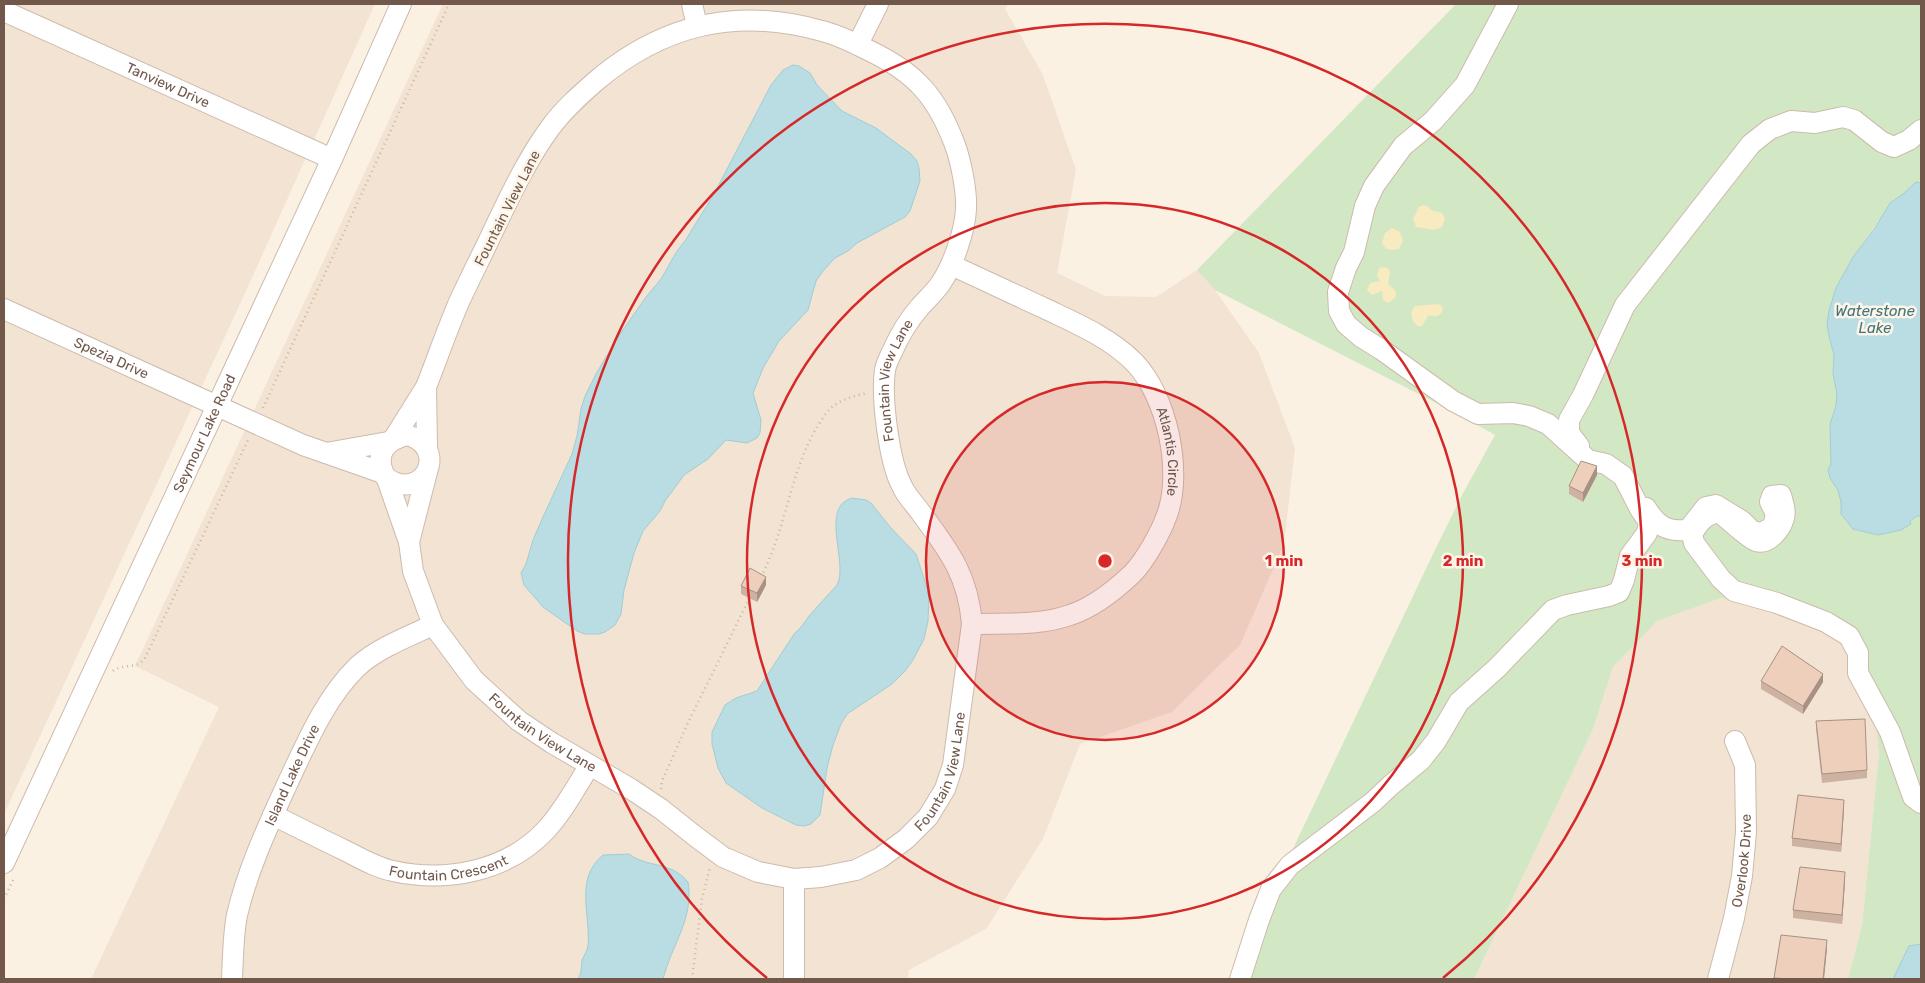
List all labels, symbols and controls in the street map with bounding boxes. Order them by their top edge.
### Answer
street label: Tanview Drive [123,59,212,112]
street label: Fountain View Lane [471,147,544,269]
water label: Waterstone Lake [1835,302,1916,337]
street label: Fountain View Lane [876,316,917,443]
street label: Spezia Drive [71,334,151,383]
street label: Seymour Lake Road [170,372,239,495]
street label: Atlantis Circle [1152,404,1181,497]
centre of rings [1096,552,1114,570]
text: 1 min [1265,552,1303,570]
text: 2 min [1443,552,1483,570]
text: 3 min [1622,552,1662,570]
street label: Fountain View Lane [485,690,599,776]
street label: Fountain View Lane [911,711,969,835]
street label: Island Lake Drive [261,721,324,828]
street label: Overlook Drive [1728,814,1755,909]
street label: Fountain Crescent [387,852,511,884]

